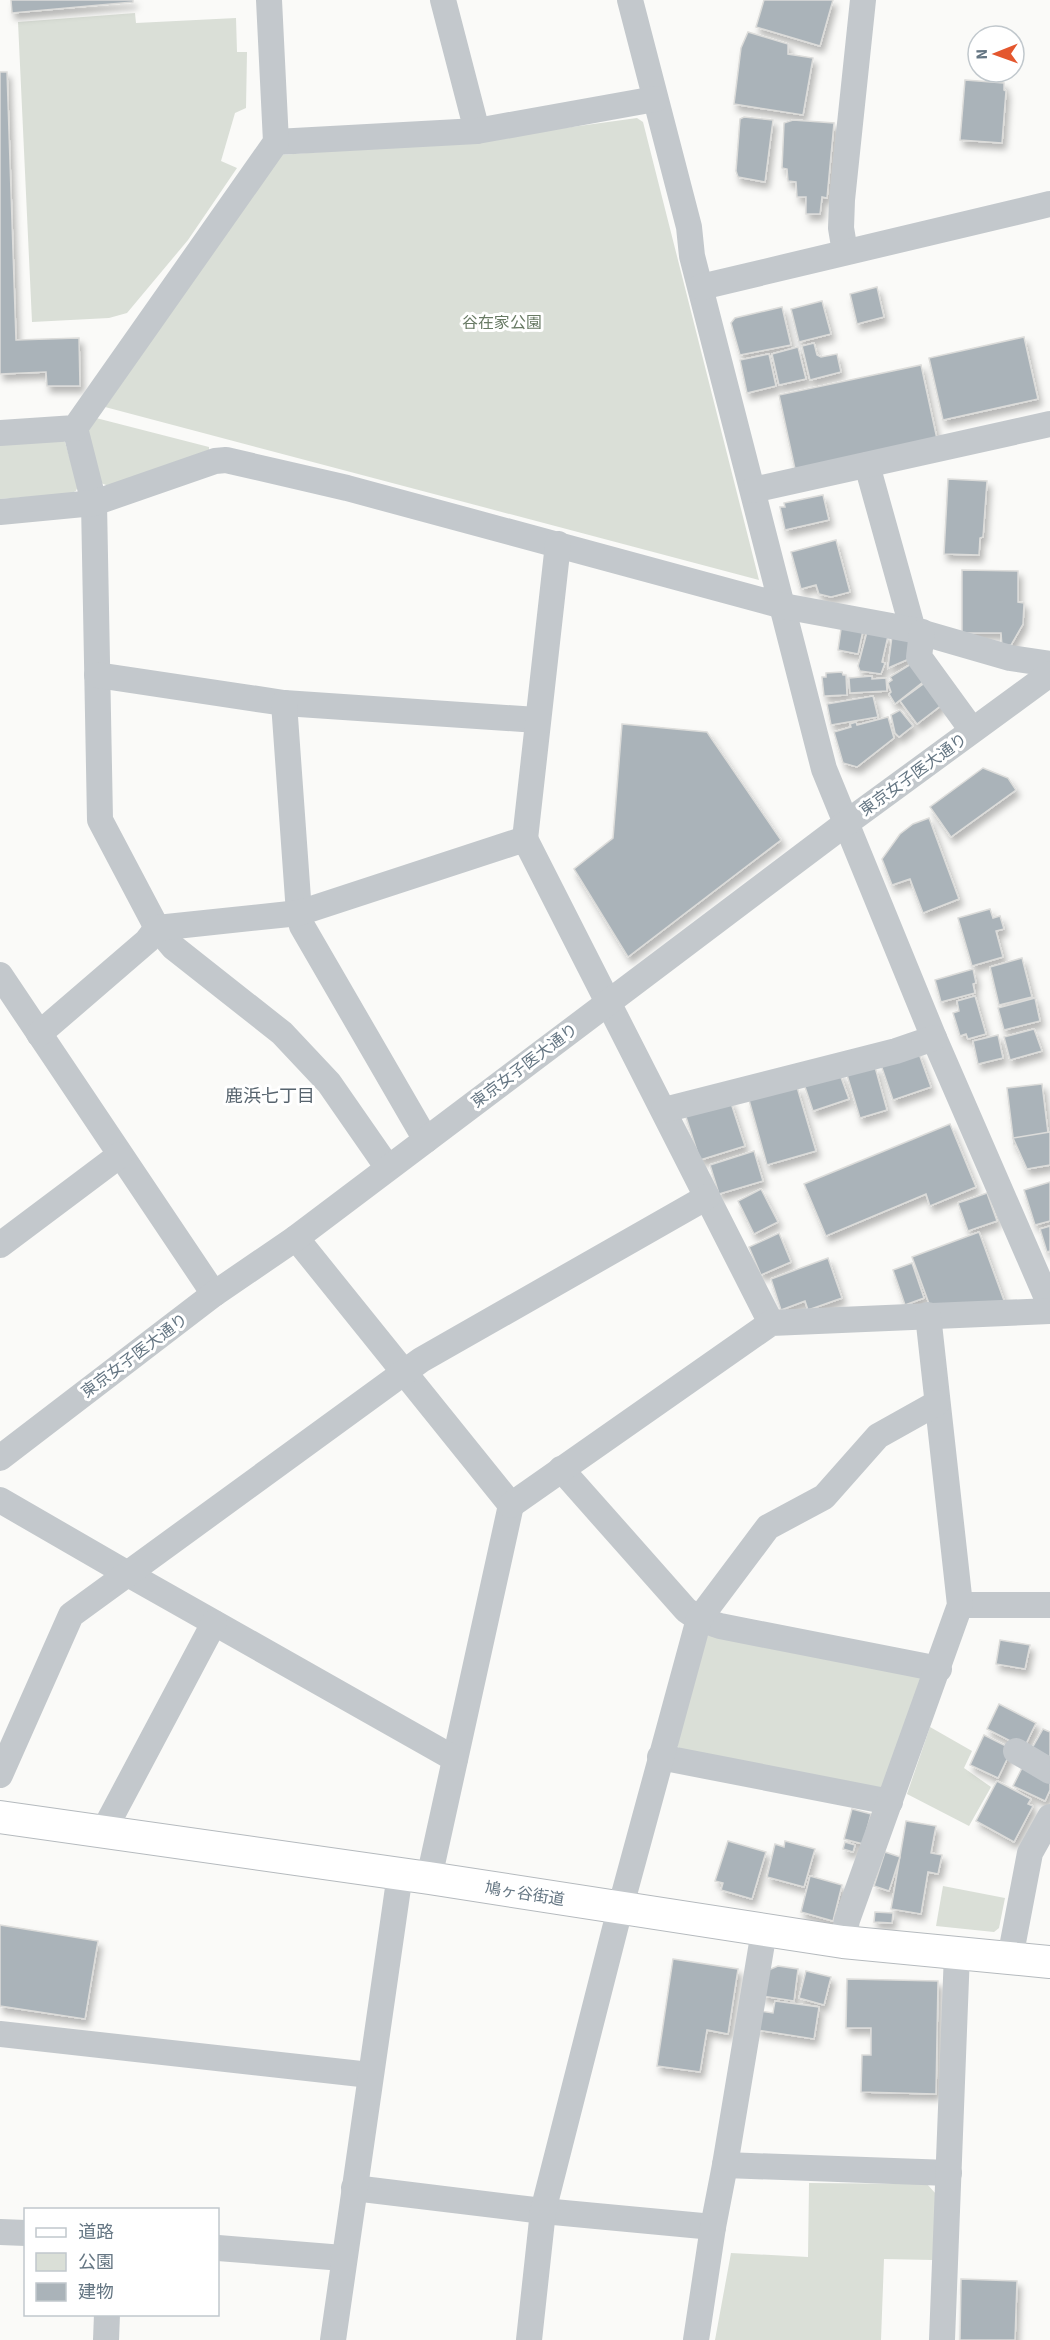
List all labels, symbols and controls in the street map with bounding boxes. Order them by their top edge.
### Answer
north arrow [966,24,1026,84]
text: N [971,49,993,60]
park label: 谷在家公園 [462,312,542,334]
street label: 東京女子医大通り [855,728,972,821]
street label: 東京女子医大通り [467,1018,582,1113]
district label: 鹿浜七丁目 [225,1084,315,1109]
street label: 東京女子医大通り [77,1308,192,1403]
street label: 鳩ヶ谷街道 [484,1877,566,1911]
legend [24,2208,219,2316]
text: 道路 [78,2220,114,2245]
text: 公園 [78,2250,114,2275]
text: 建物 [78,2280,114,2305]

